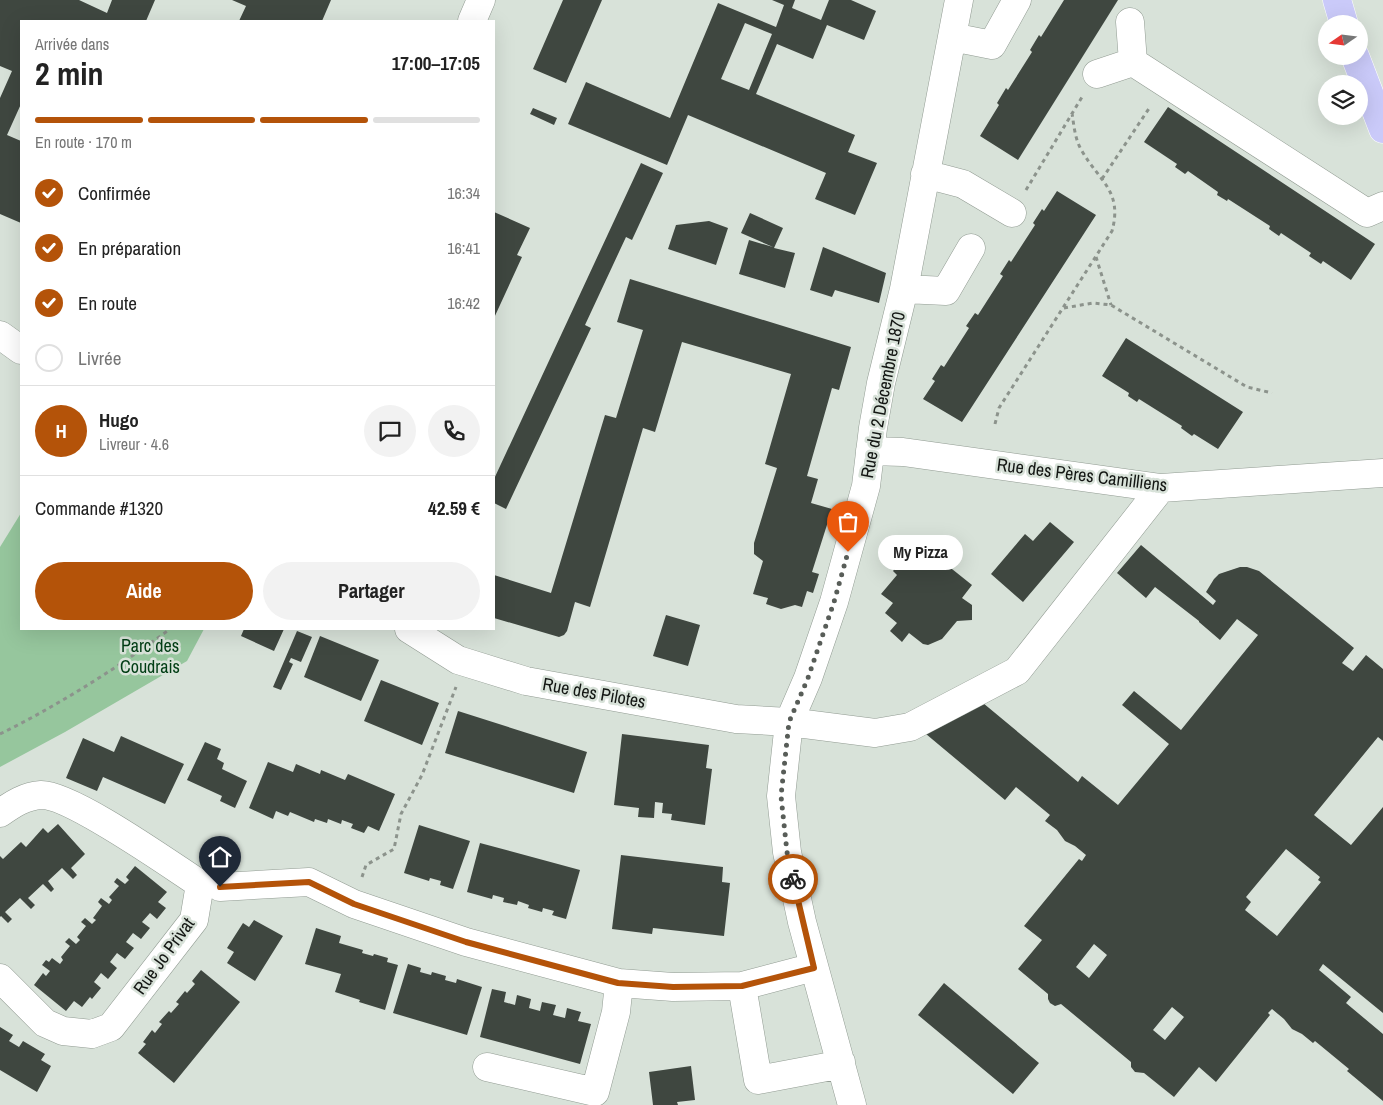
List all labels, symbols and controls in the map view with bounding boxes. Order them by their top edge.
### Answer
north arrow [1318,15,1368,65]
map controls [1318,15,1368,125]
text: Arrivée dans [35,33,109,55]
text: 17:00–17:05 [392,50,480,76]
text: 2 min [35,52,104,95]
button: layers [1318,75,1368,125]
text: En route · 170 m [35,131,132,153]
icon: check [35,179,63,207]
text: Confirmée [78,180,151,206]
text: 16:34 [447,182,480,204]
icon: check [35,234,63,262]
text: En préparation [78,235,181,261]
text: 16:41 [447,237,480,259]
icon: check [35,289,63,317]
text: En route [78,290,137,316]
text: 16:42 [447,292,480,314]
street label: Rue du 2 Décembre 1870 [854,310,911,480]
text: Livrée [78,345,121,371]
button: chat [364,405,416,457]
button: phone [428,405,480,457]
text: Hugo [99,407,139,433]
text: H [55,418,67,444]
text: Livreur · 4.6 [99,433,169,455]
street label: Rue des Pères Camilliens [995,452,1169,497]
text: Commande #1320 [35,495,163,521]
text: 42.59 € [428,495,480,521]
pin [827,501,869,552]
icon: bag [834,508,862,536]
callout: My Pizza [878,534,963,570]
text: My Pizza [893,541,948,563]
button: Aide [35,562,253,620]
button: Partager [263,562,480,620]
park label: Parc des Coudrais [120,633,180,679]
street label: Rue des Pilotes [541,671,648,714]
pin [199,836,241,887]
icon: home [206,843,234,871]
courier [768,854,818,904]
icon: bike [779,865,807,893]
street label: Rue Jo Privat [127,912,200,999]

